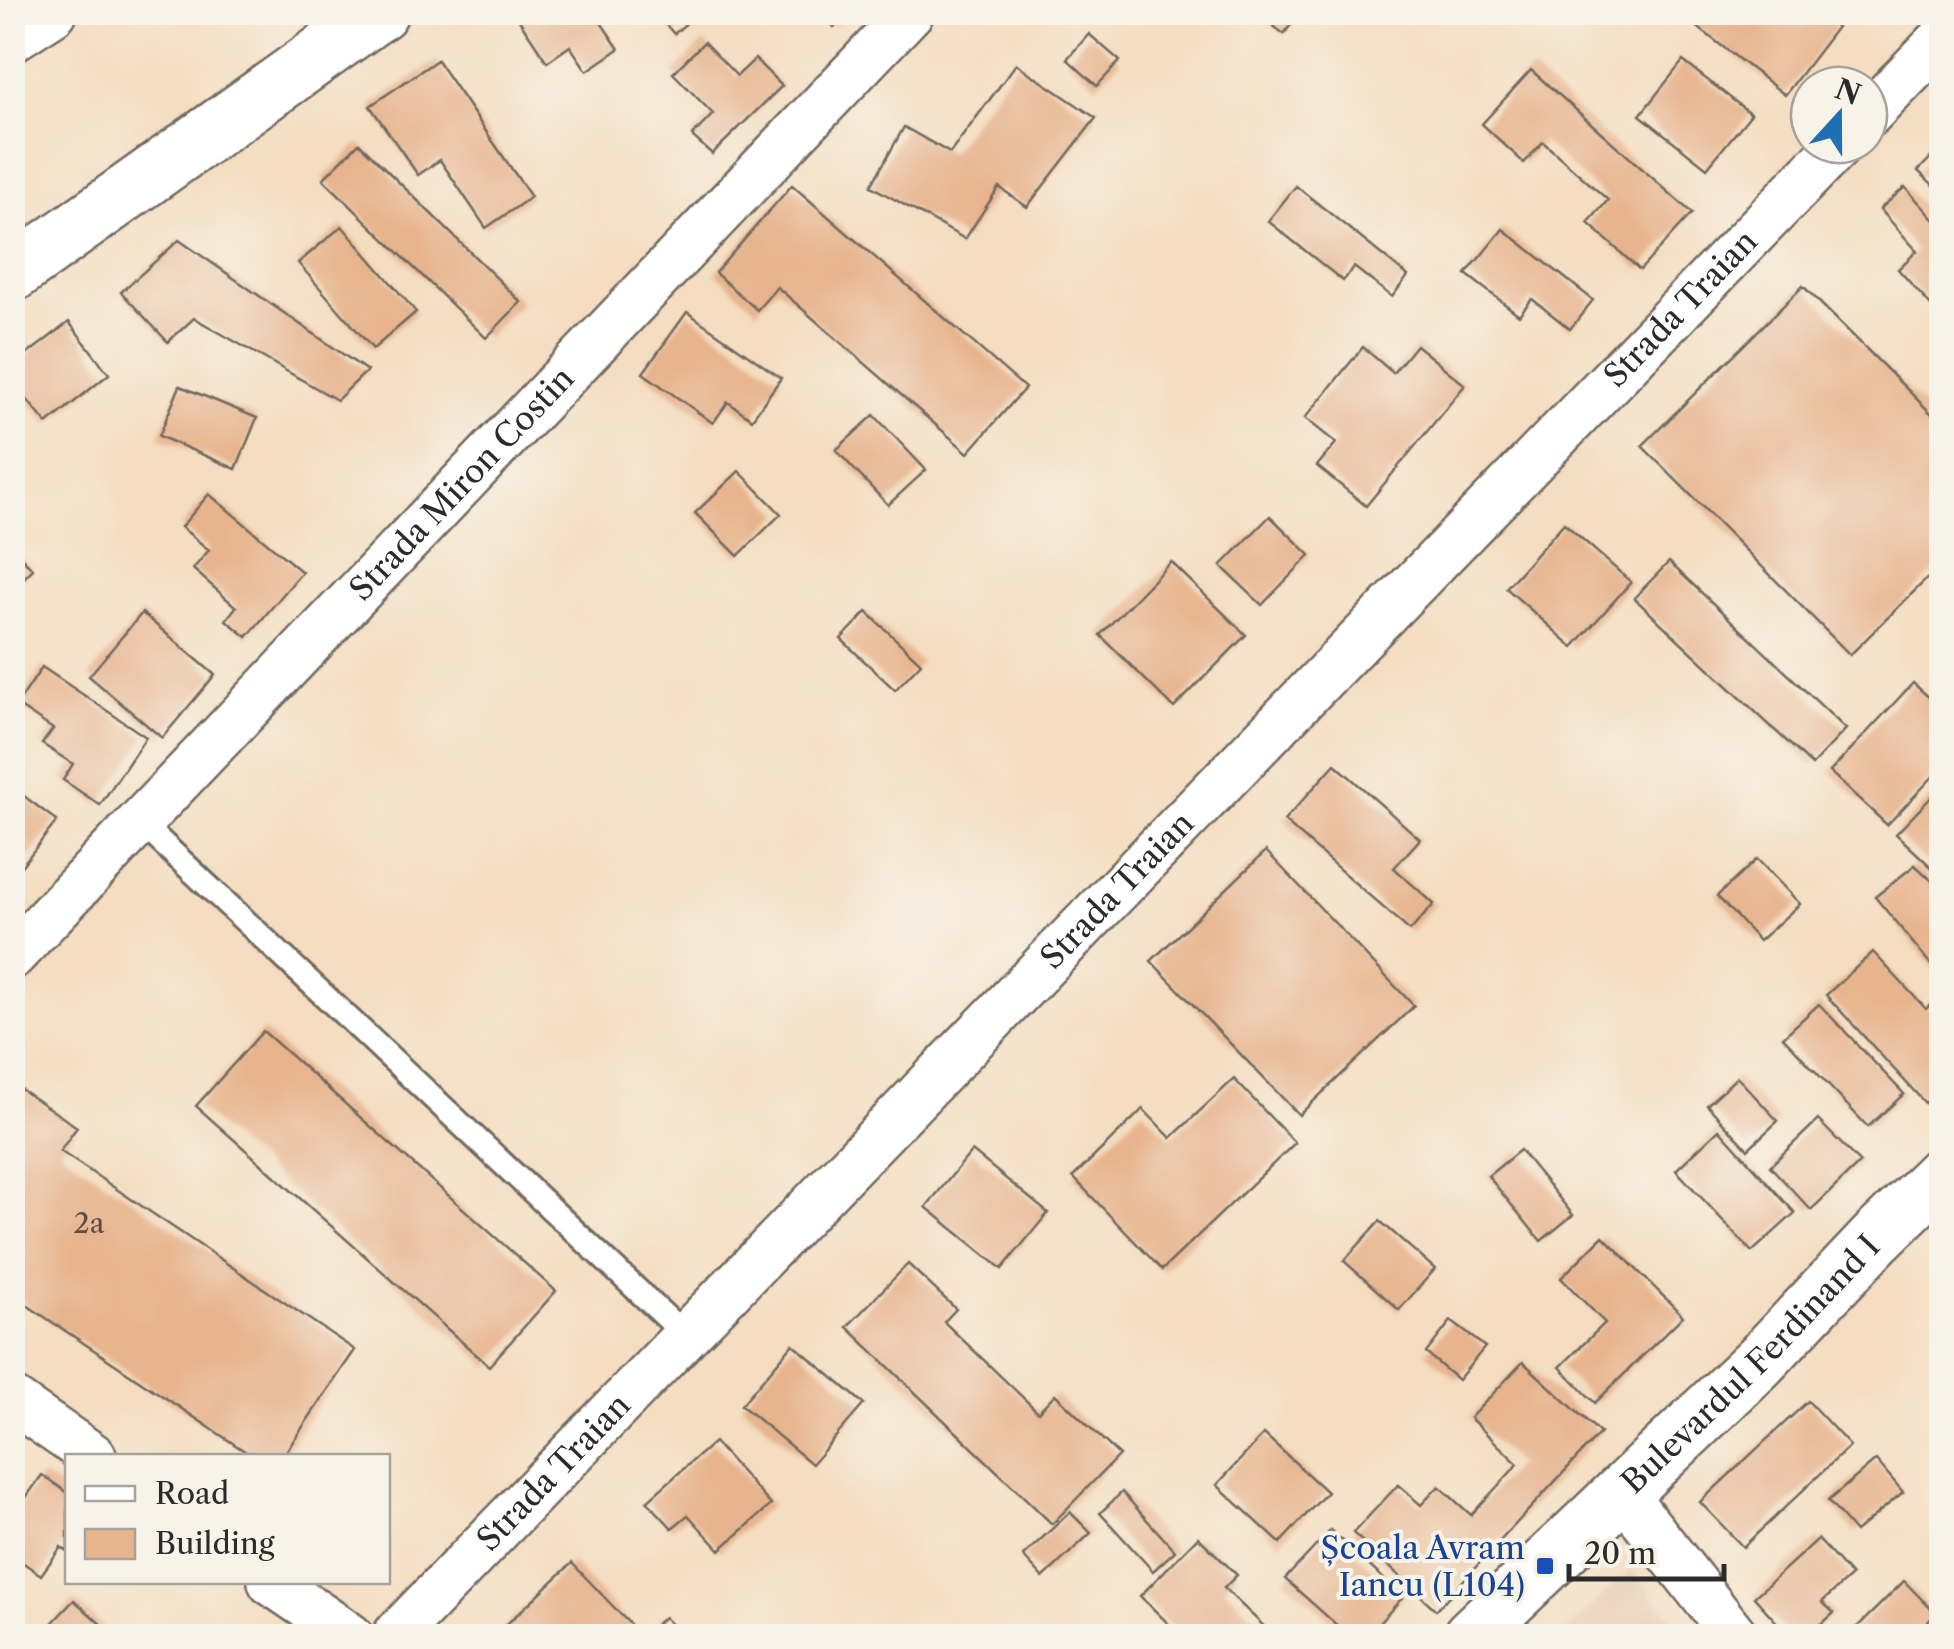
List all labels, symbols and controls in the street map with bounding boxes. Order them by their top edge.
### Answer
north arrow [1789,65,1889,165]
text: N [1831,71,1865,112]
street label: Strada Traian [1596,222,1765,395]
street label: Strada Miron Costin [341,359,582,608]
street label: Strada Traian [1032,803,1202,977]
house number: 2a [74,1206,105,1240]
street label: Bulevardul Ferdinand I [1613,1227,1888,1501]
street label: Strada Traian [469,1385,638,1558]
legend [65,1454,390,1584]
text: Road [155,1475,229,1512]
scale bar [1569,1519,1724,1581]
text: Building [155,1525,275,1562]
place label: Școala Avram Iancu (L104) [1320,1528,1525,1604]
text: 20 m [1584,1535,1656,1572]
marker: Școala Avram Iancu (L104) [1534,1555,1556,1577]

